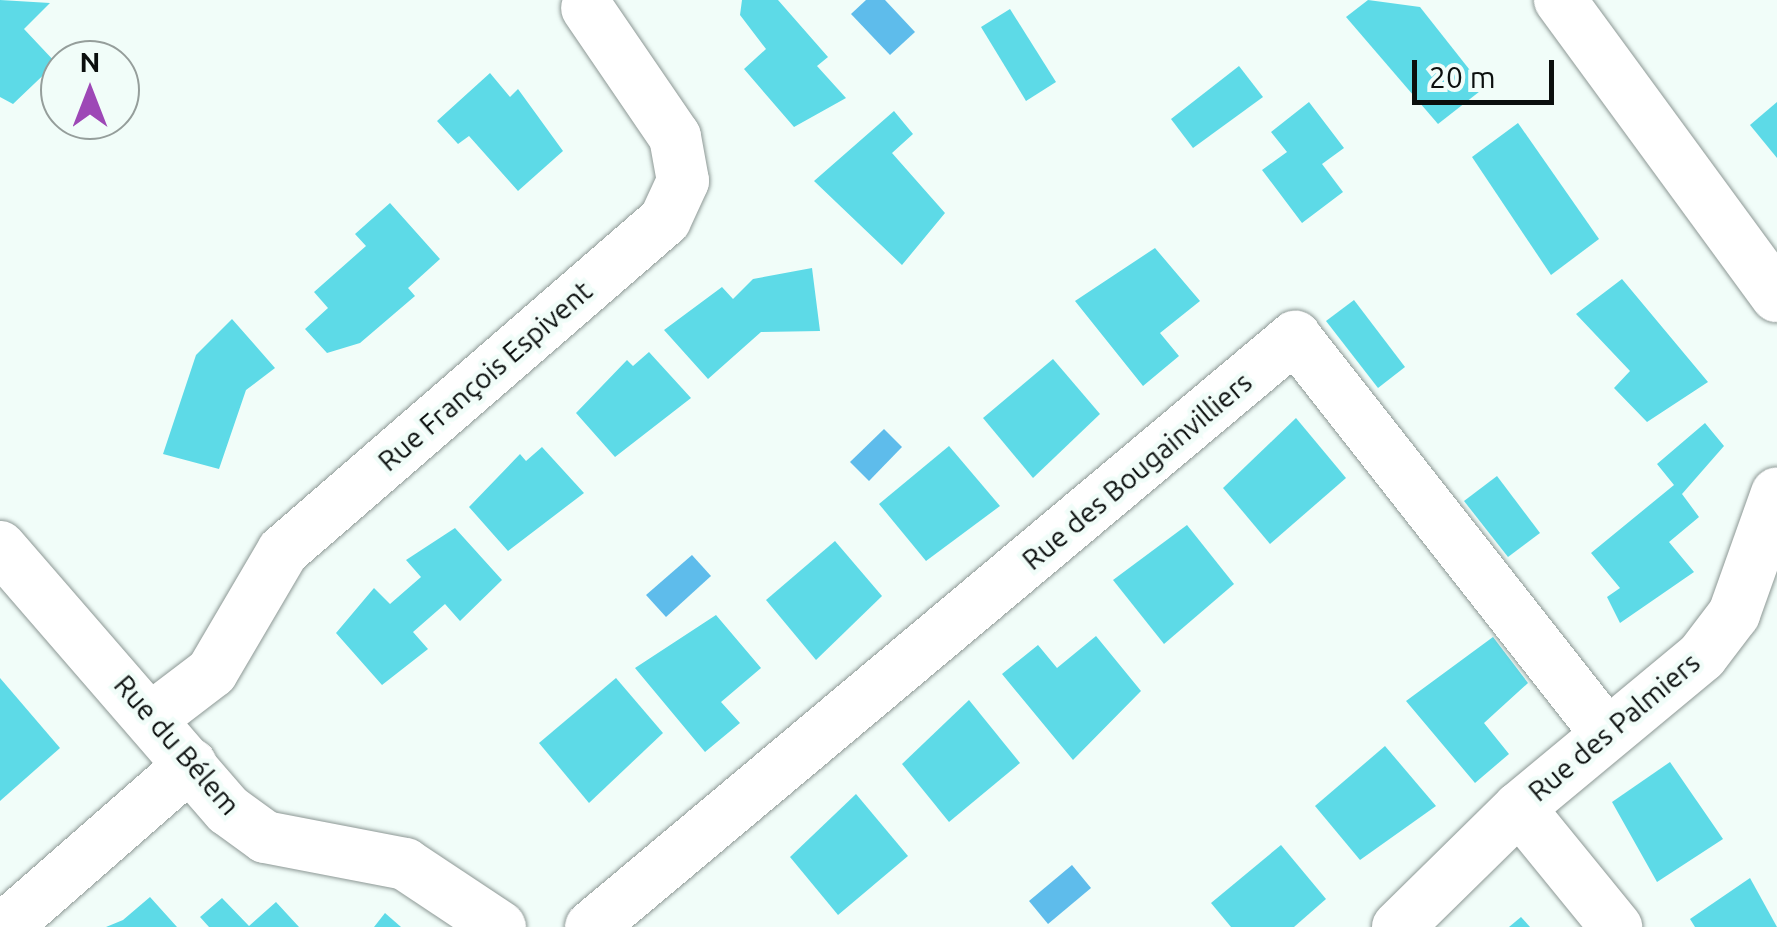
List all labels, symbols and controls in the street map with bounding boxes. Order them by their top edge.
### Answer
north arrow [40,40,140,140]
scale bar [1417,40,1560,102]
text: N [80,46,100,77]
text: 20 m [1429,60,1496,94]
street label: Rue François Espivent [371,274,599,478]
street label: Rue des Bougainvilliers [1015,365,1259,577]
street label: Rue des Palmiers [1522,646,1706,808]
street label: Rue du Bélem [107,668,247,822]

